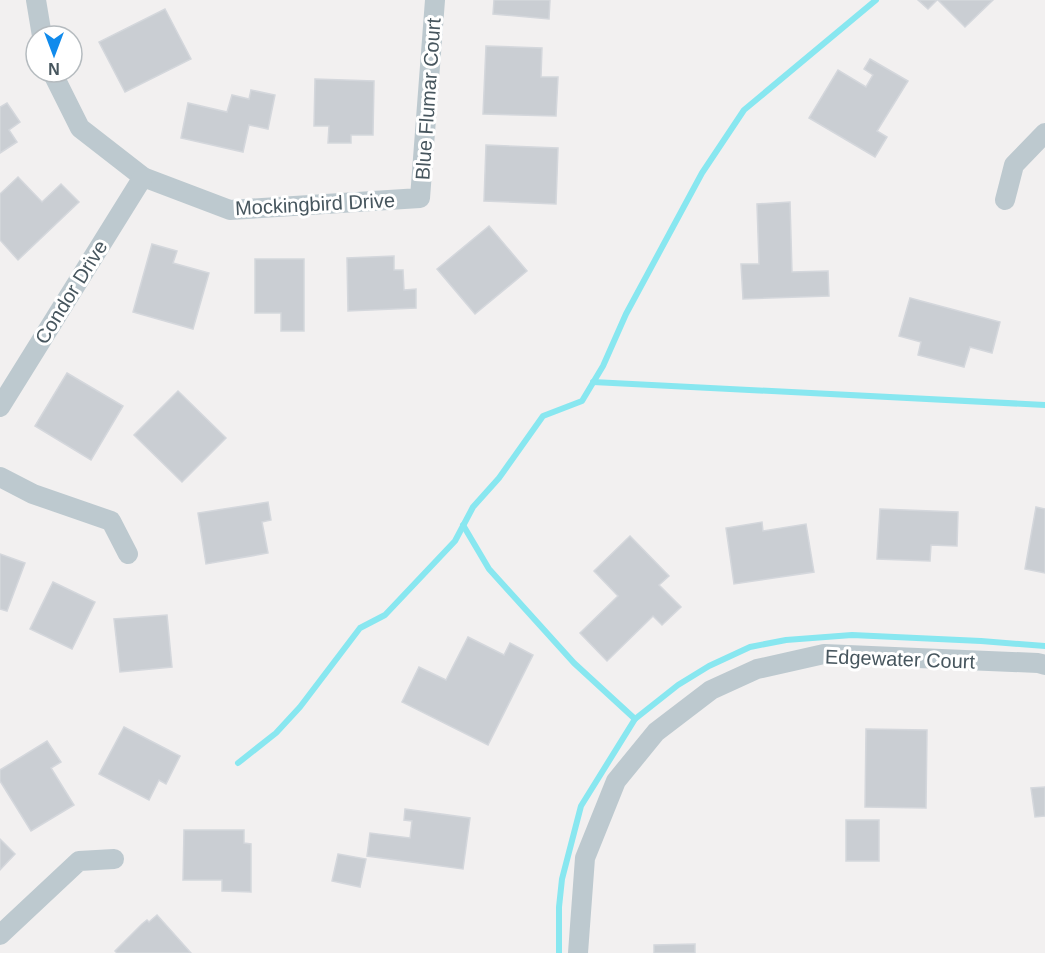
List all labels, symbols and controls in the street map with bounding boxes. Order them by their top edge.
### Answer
street label: Blue Flumar Court [411,17,445,181]
north arrow [24,24,84,84]
text: N [48,60,60,77]
street label: Mockingbird Drive [235,189,395,219]
street label: Condor Drive [30,236,112,348]
street label: Edgewater Court [825,645,976,673]

